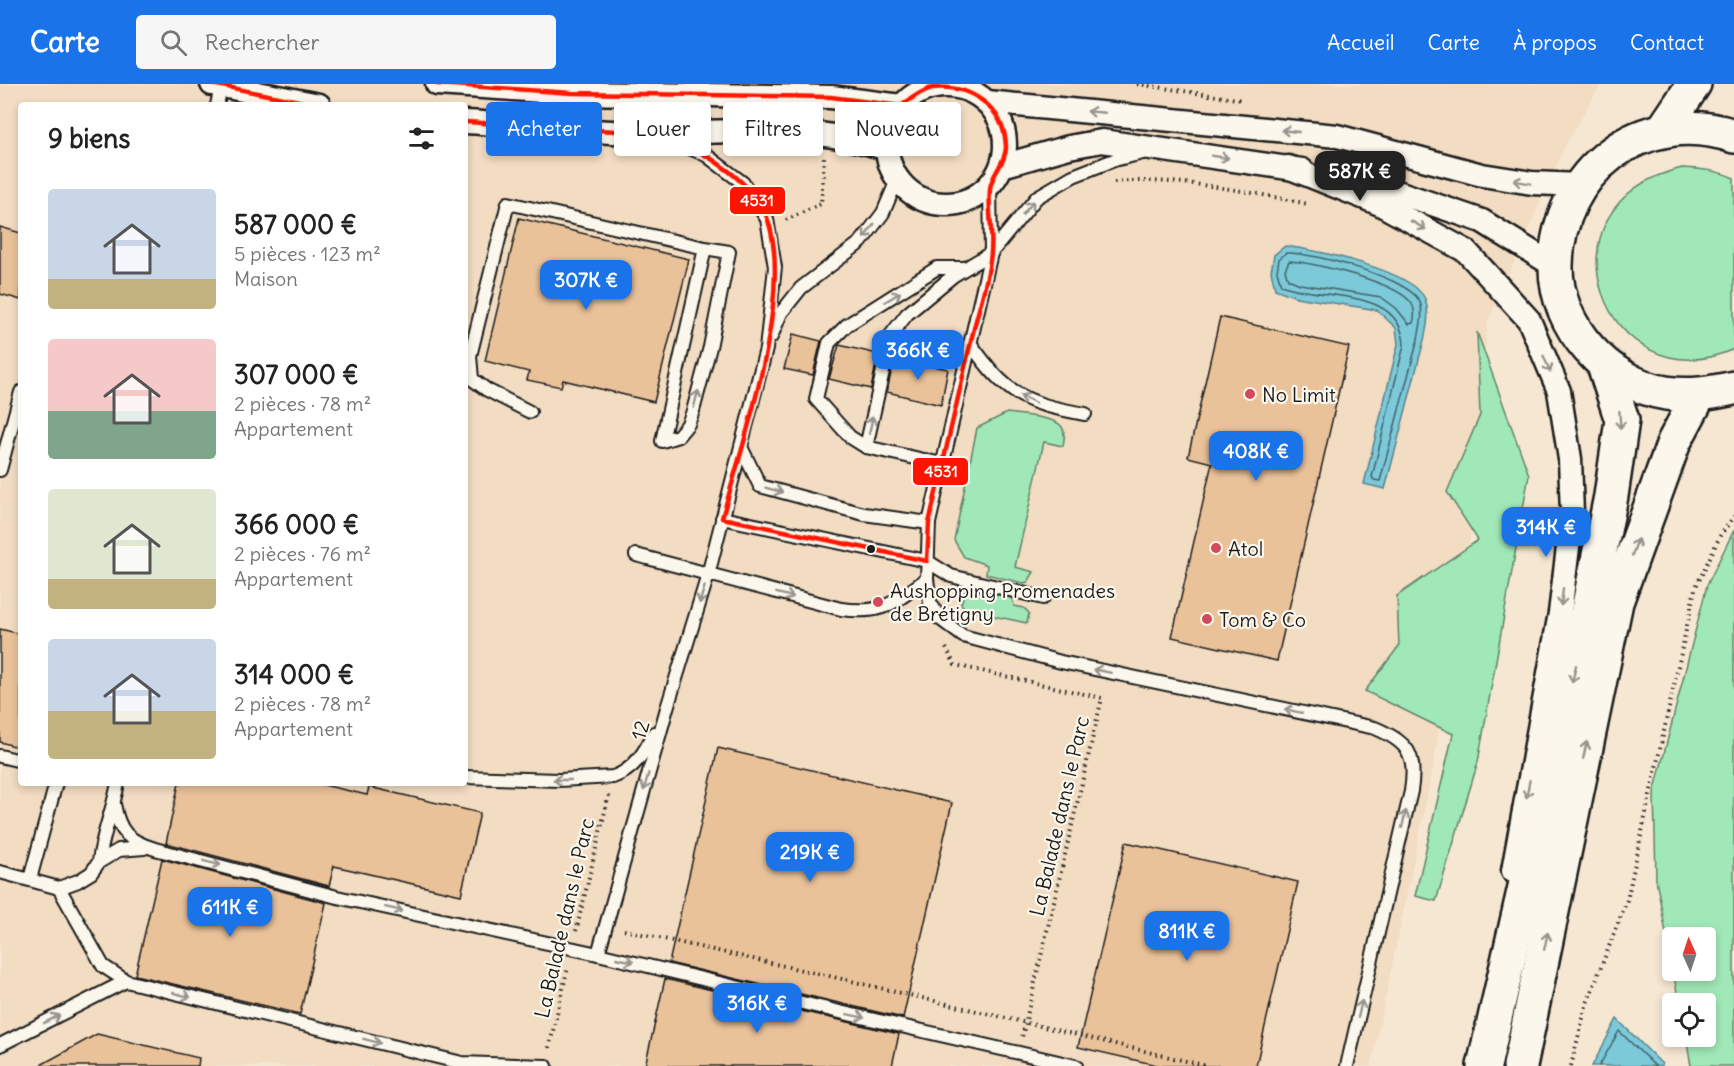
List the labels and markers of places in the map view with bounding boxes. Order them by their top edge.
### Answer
pin: 587K € [1311,151,1409,202]
pin: 307K € [537,260,635,311]
pin: 366K € [869,330,967,381]
place label: No Limit [1262,382,1336,407]
marker: No Limit [1243,387,1257,401]
pin: 408K € [1207,431,1305,482]
pin: 314K € [1497,507,1595,558]
place label: Atol [1228,536,1263,561]
marker: Atol [1209,541,1223,555]
unlabelled marker [865,543,877,555]
place label: Aushopping Promenades de Brétigny [890,578,1115,626]
marker: Aushopping Promenades de Brétigny [871,595,885,609]
place label: Tom & Co [1219,607,1306,632]
marker: Tom & Co [1200,612,1214,626]
pin: 219K € [761,832,859,883]
pin: 611K € [181,887,279,938]
pin: 811K € [1138,911,1236,962]
pin: 316K € [708,983,806,1034]

